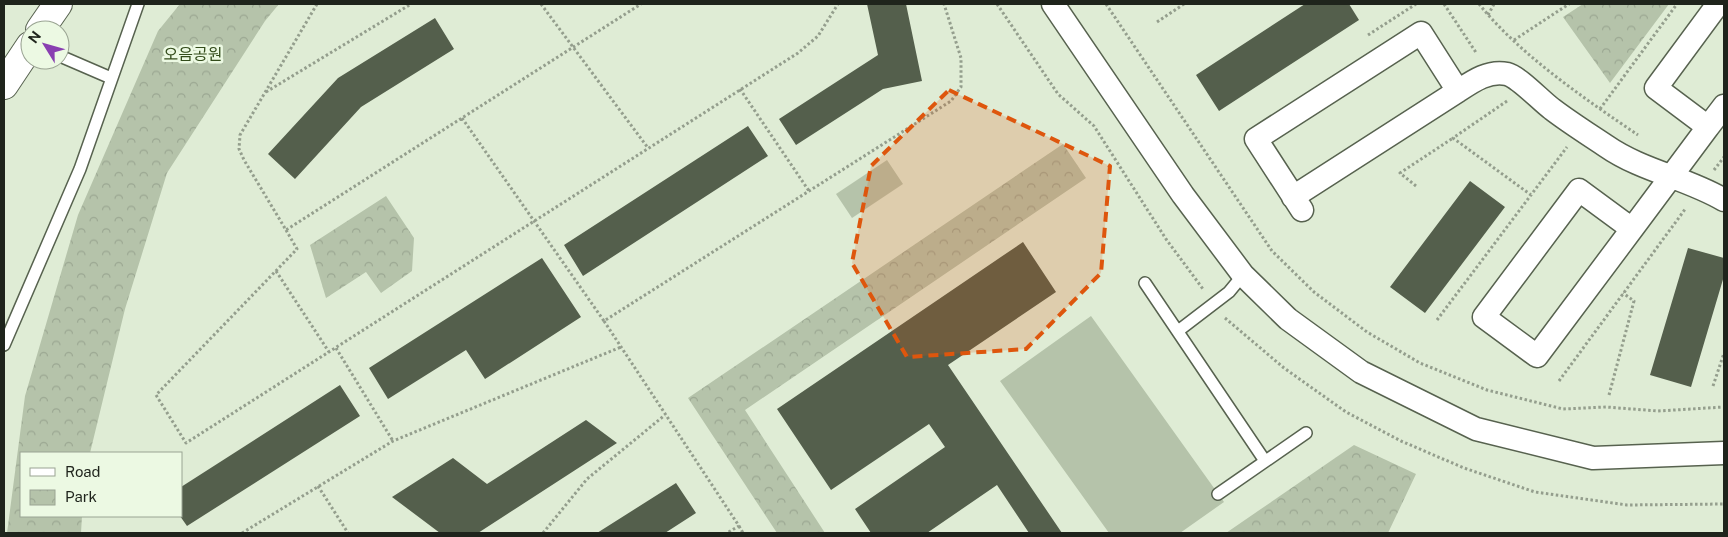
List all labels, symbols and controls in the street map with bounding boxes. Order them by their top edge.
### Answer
north arrow [20,20,70,70]
text: N [25,28,44,46]
park label: 오음공원 [164,45,222,64]
legend [20,452,182,517]
text: Road [65,463,101,480]
text: Park [65,488,97,505]

